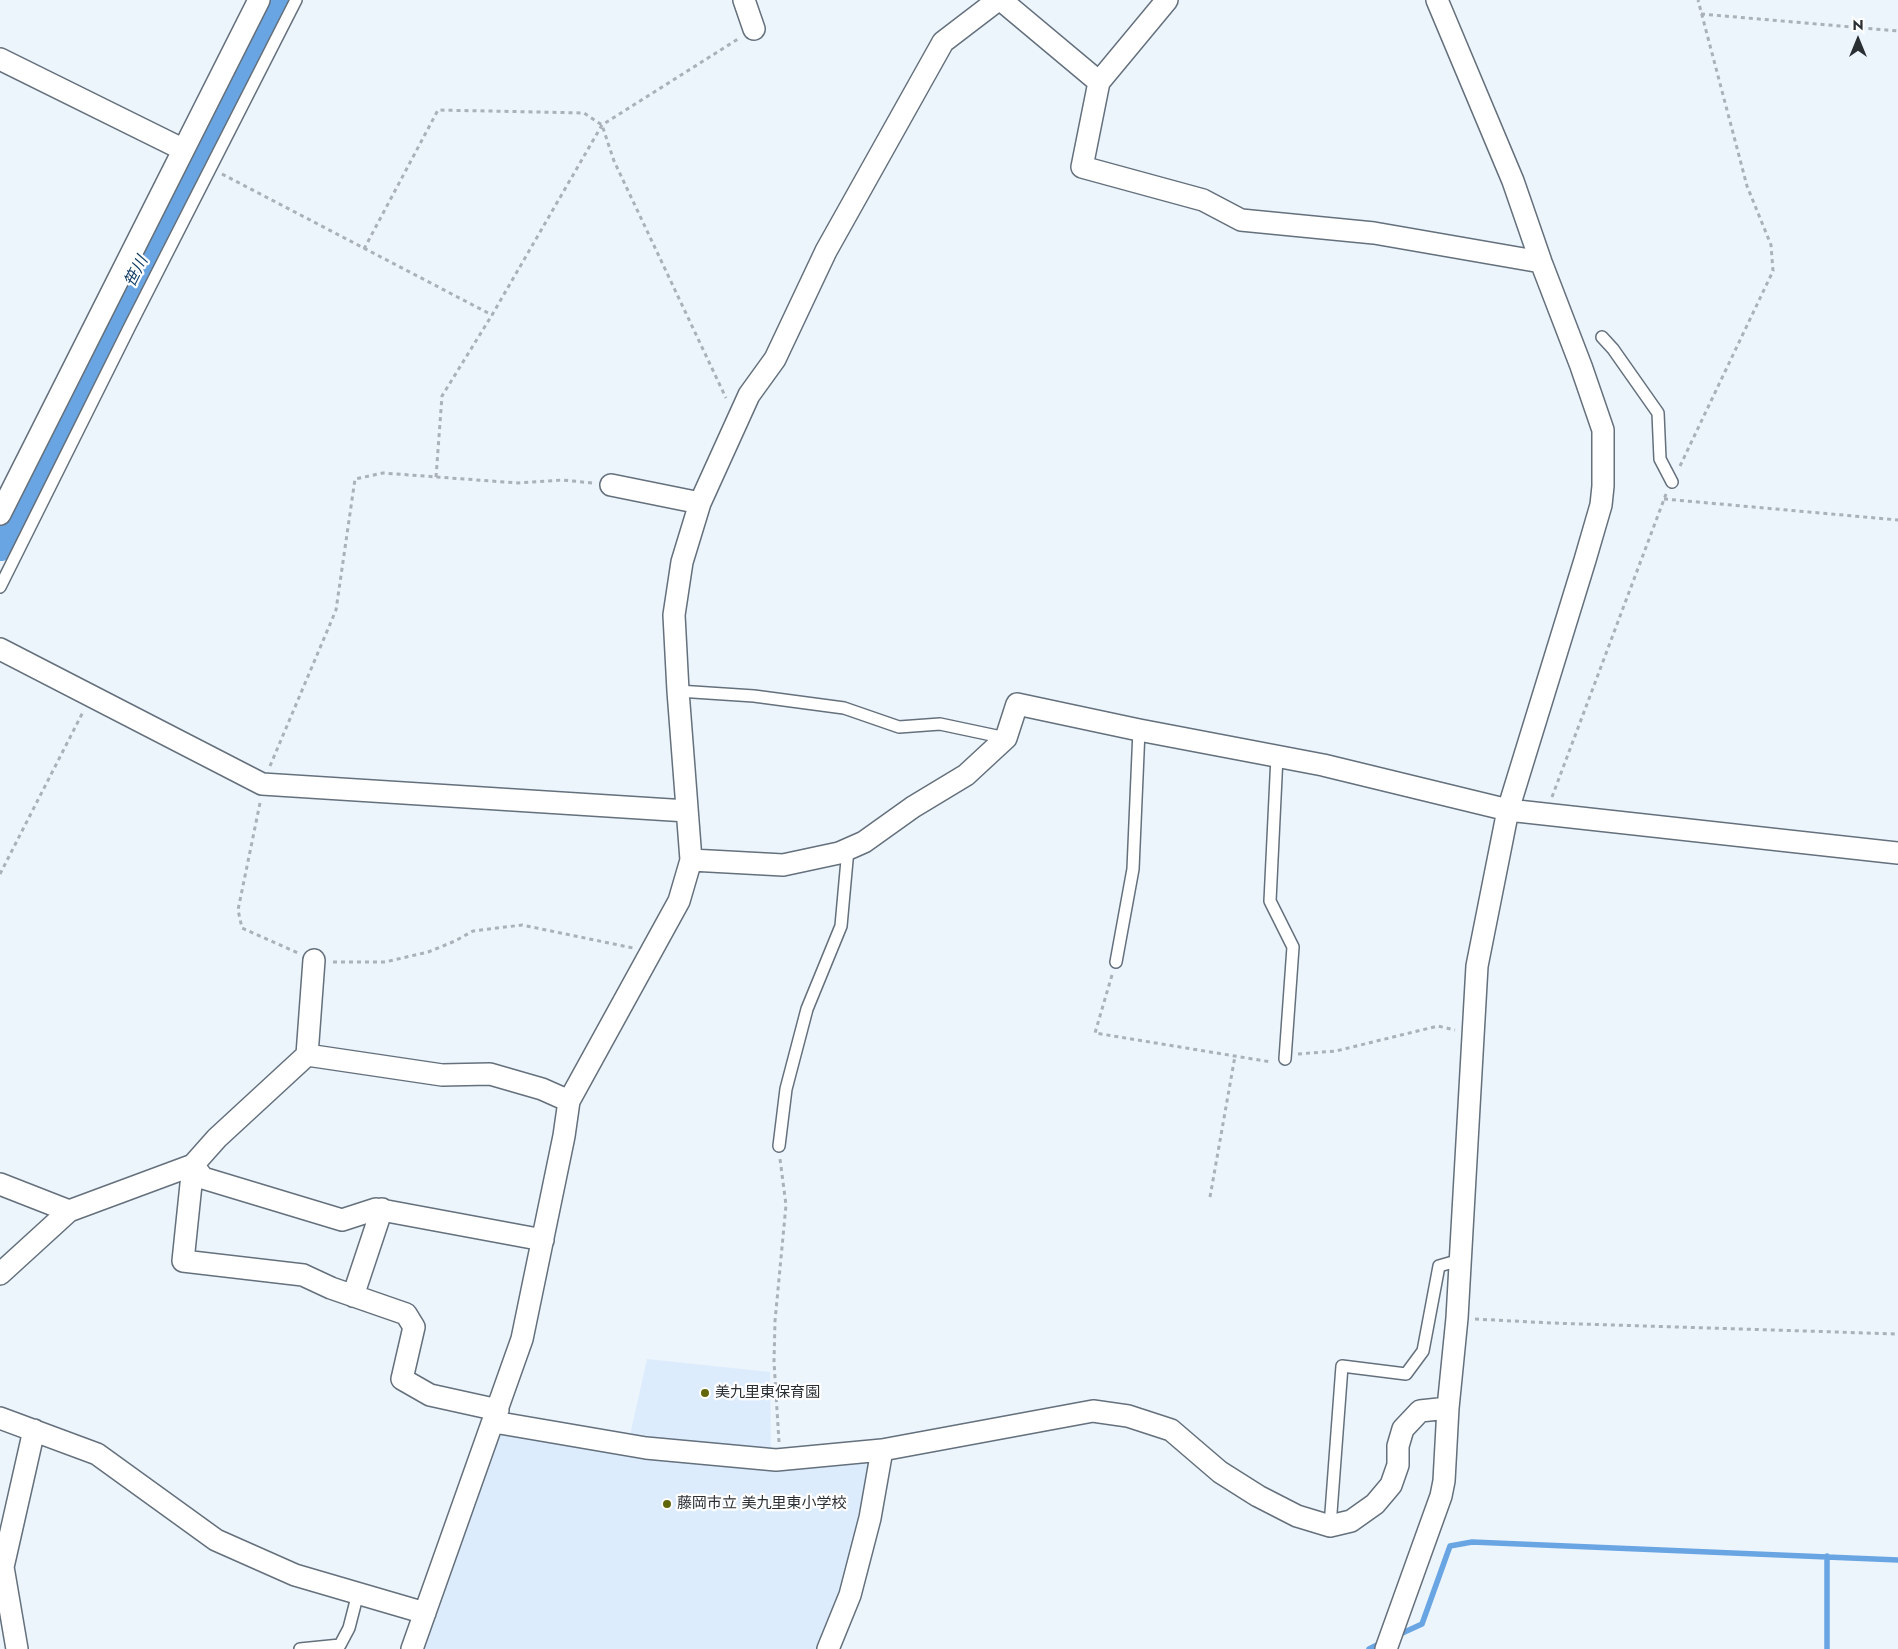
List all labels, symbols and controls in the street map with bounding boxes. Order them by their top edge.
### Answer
north arrow [1833,15,1883,65]
text: N [1852,15,1864,35]
water label: 笹川 [121,253,153,291]
place label: 美九里東保育園 [715,1384,820,1402]
marker: 美九里東保育園 [699,1387,711,1399]
place label: 藤岡市立 美九里東小学校 [677,1495,846,1513]
marker: 藤岡市立 美九里東小学校 [661,1498,673,1510]

